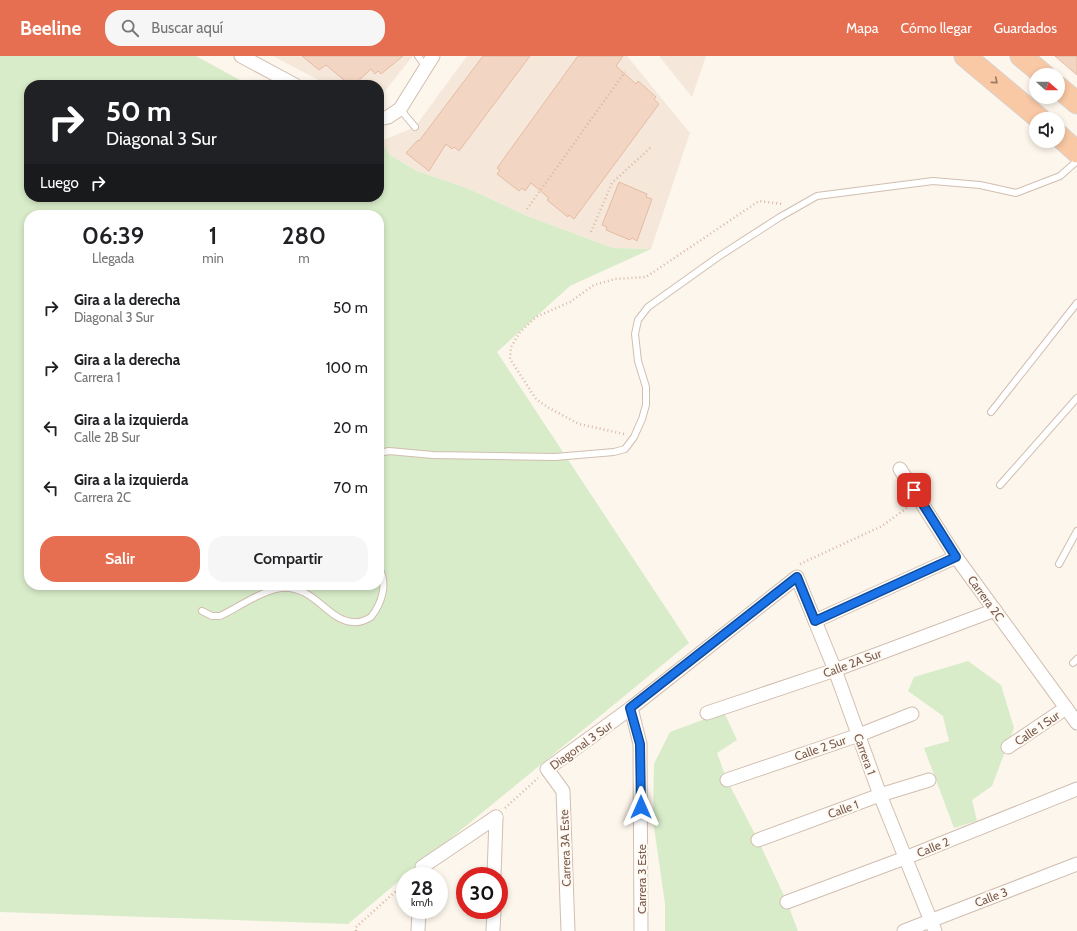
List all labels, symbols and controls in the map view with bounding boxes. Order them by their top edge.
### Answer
search box [105,10,385,46]
text: Beeline [20,17,81,40]
icon: search [119,17,141,39]
text: Buscar aquí [151,19,223,37]
text: Mapa [846,19,879,37]
text: Cómo llegar [901,19,972,37]
text: Guardados [994,19,1057,37]
north arrow [1029,68,1065,104]
map controls [1029,68,1065,148]
one-way arrow [991,76,998,83]
text: 50 m [106,94,171,128]
icon: right [40,96,92,148]
button: sound [1029,112,1065,148]
text: Diagonal 3 Sur [106,128,217,150]
icon: right [87,172,109,194]
text: Luego [40,174,79,192]
text: 06:39 [82,221,144,250]
text: 1 [209,221,217,250]
text: 280 [282,221,326,250]
text: Llegada [92,250,134,266]
text: min [202,250,224,266]
text: m [298,250,310,266]
text: Gira a la derecha [74,291,180,309]
icon: right [40,297,62,319]
text: 50 m [333,299,368,317]
text: Diagonal 3 Sur [74,309,154,325]
text: Gira a la derecha [74,351,180,369]
icon: right [40,357,62,379]
text: 100 m [326,359,368,377]
text: Carrera 1 [74,369,120,385]
text: Gira a la izquierda [74,411,188,429]
icon: left [40,417,62,439]
text: 20 m [333,419,368,437]
text: Calle 2B Sur [74,429,140,445]
text: Gira a la izquierda [74,471,188,489]
pin [897,473,931,507]
icon: left [40,477,62,499]
text: 70 m [334,479,368,497]
icon: arrive [903,479,925,501]
text: Carrera 2C [74,489,131,505]
button: Salir [40,536,200,582]
button: Compartir [208,536,368,582]
street label: Carrera 2C [964,572,1008,624]
street label: Calle 2A Sur [821,645,883,680]
street label: Calle 1 Sur [1012,707,1063,749]
street label: Diagonal 3 Sur [547,717,615,773]
street label: Carrera 1 [851,731,879,777]
street label: Calle 2 Sur [792,732,848,764]
position arrow [620,786,662,828]
street label: Calle 1 [826,797,860,821]
street label: Carrera 3A Este [556,809,574,887]
street label: Calle 2 [914,834,952,860]
street label: Carrera 3 Este [634,844,649,914]
speed limit sign: 30 [456,867,508,919]
text: 28 [411,876,433,900]
street label: Calle 3 [972,884,1010,910]
text: km/h [411,896,433,909]

